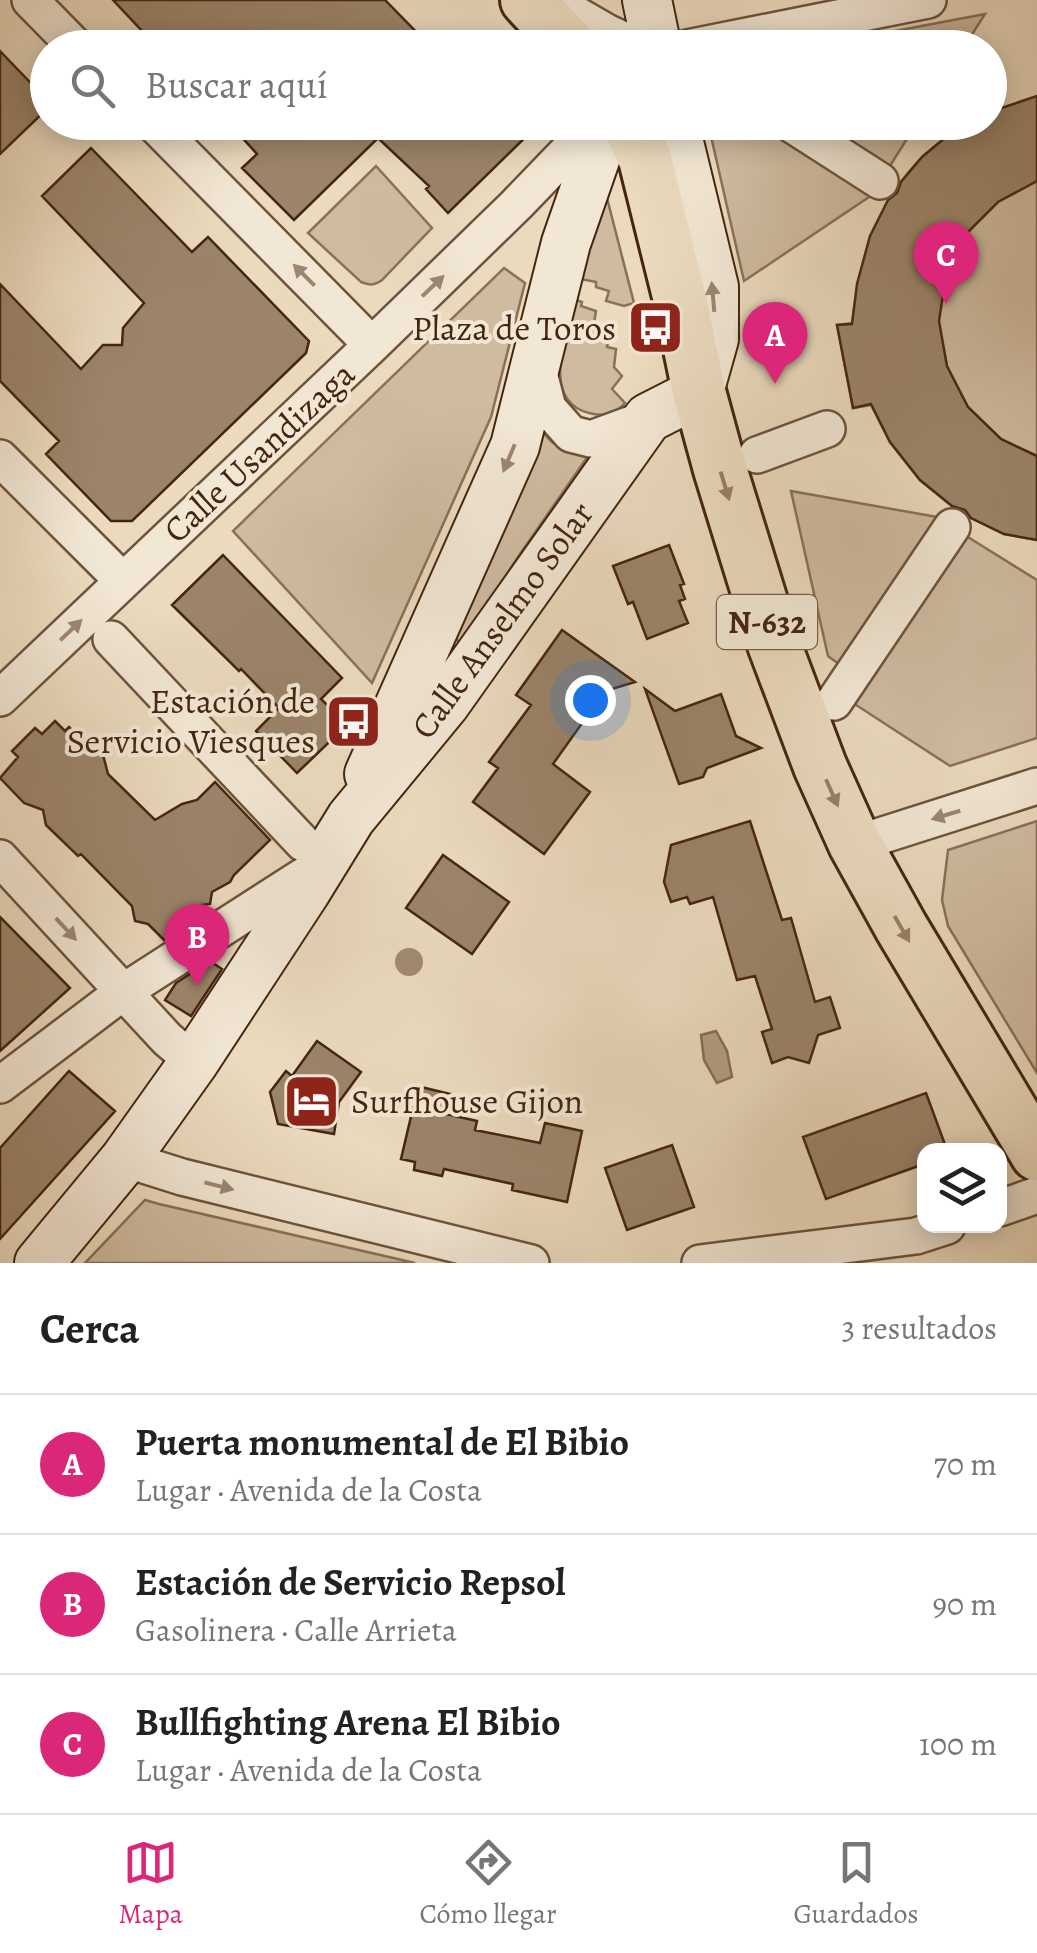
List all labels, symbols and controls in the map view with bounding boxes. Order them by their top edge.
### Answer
search box [30,30,1007,140]
icon: search [65,58,120,113]
text: Buscar aquí [145,59,328,111]
pin: C [914,222,978,304]
one-way arrow [292,264,316,288]
one-way arrow [420,274,444,298]
one-way arrow [705,281,721,312]
bus stop icon: Plaza de Toros [625,298,685,358]
pin: A [742,302,808,384]
place label: Plaza de Toros [412,304,616,352]
street label: Calle Usandizaga [153,350,366,553]
one-way arrow [501,443,517,473]
one-way arrow [719,471,734,501]
street label: Calle Anselmo Solar [400,492,604,748]
road number: N-632 [717,595,817,649]
one-way arrow [58,619,82,642]
your location [565,675,616,726]
place label: Estación de Servicio Viesques [67,677,315,765]
bus stop icon: Estación de Servicio Viesques [324,691,384,751]
one-way arrow [824,779,841,808]
one-way arrow [930,808,961,823]
pin: B [164,904,230,986]
one-way arrow [893,915,910,943]
one-way arrow [54,917,77,941]
hotel icon: Surfhouse Gijon [282,1071,342,1131]
place label: Surfhouse Gijon [351,1077,583,1125]
map controls [917,1143,1007,1233]
button: layers [917,1143,1007,1233]
one-way arrow [204,1179,235,1194]
text: Cerca [40,1300,139,1357]
text: 3 resultados [842,1306,997,1350]
text: Puerta monumental de El Bibio [135,1416,629,1468]
text: A [62,1442,83,1486]
text: 70 m [934,1442,997,1486]
text: Lugar · Avenida de la Costa [135,1468,482,1512]
text: Estación de Servicio Repsol [135,1556,566,1608]
text: B [62,1582,83,1626]
text: 90 m [932,1582,997,1626]
text: Gasolinera · Calle Arrieta [135,1608,457,1652]
text: Bullfighting Arena El Bibio [135,1696,561,1748]
text: C [63,1722,82,1766]
text: 100 m [919,1722,997,1766]
text: Lugar · Avenida de la Costa [135,1748,482,1792]
tab: Mapa [118,1835,183,1933]
tab: Cómo llegar [420,1835,557,1933]
tab: Guardados [794,1835,919,1933]

